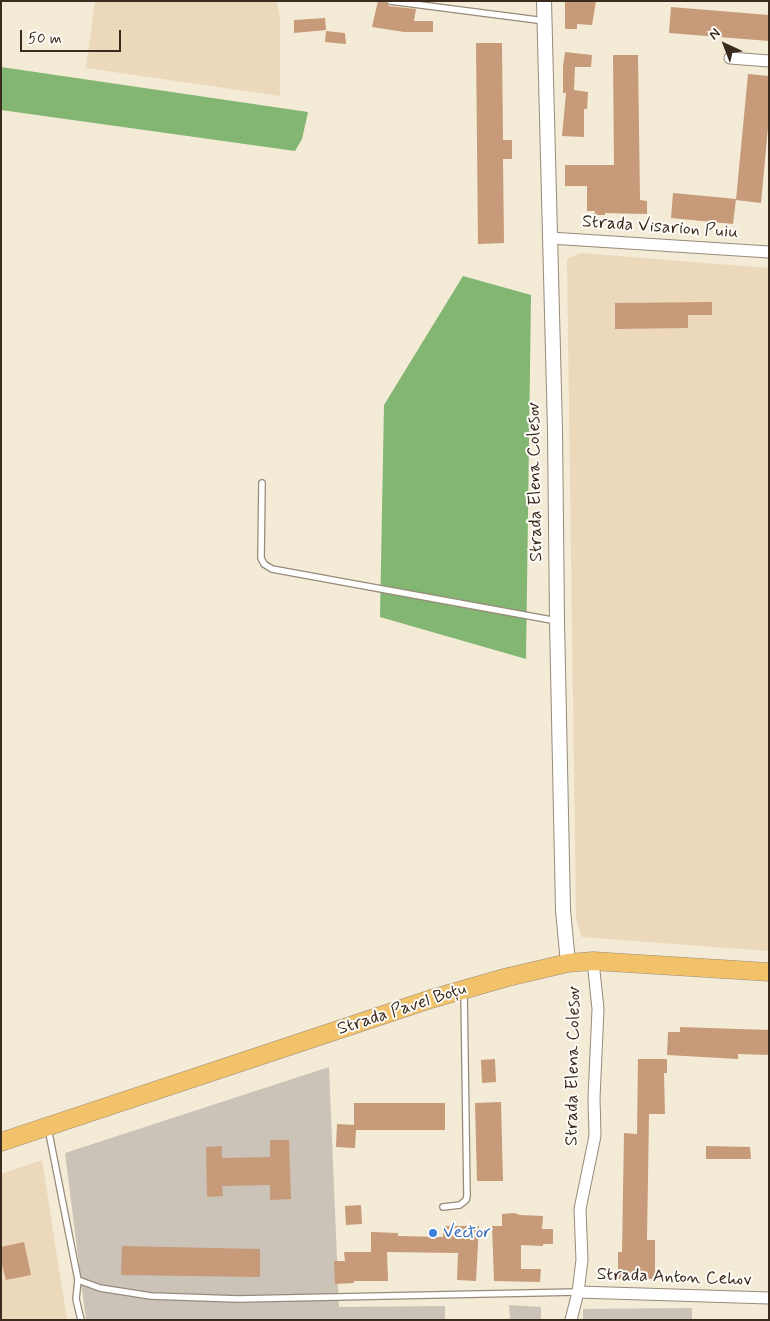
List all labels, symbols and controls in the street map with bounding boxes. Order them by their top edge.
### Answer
scale bar [22,20,124,52]
north arrow [700,20,750,70]
text: N [705,24,724,44]
text: 50 m [28,29,62,49]
street label: Strada Visarion Puiu [581,212,739,244]
street label: Strada Elena Colesov [524,402,548,562]
street label: Strada Pavel Boțu [335,979,469,1041]
street label: Strada Elena Colesov [562,986,586,1146]
place label: Vector [443,1222,491,1244]
marker: Vector [427,1227,439,1239]
street label: Strada Anton Cehov [596,1265,752,1291]

